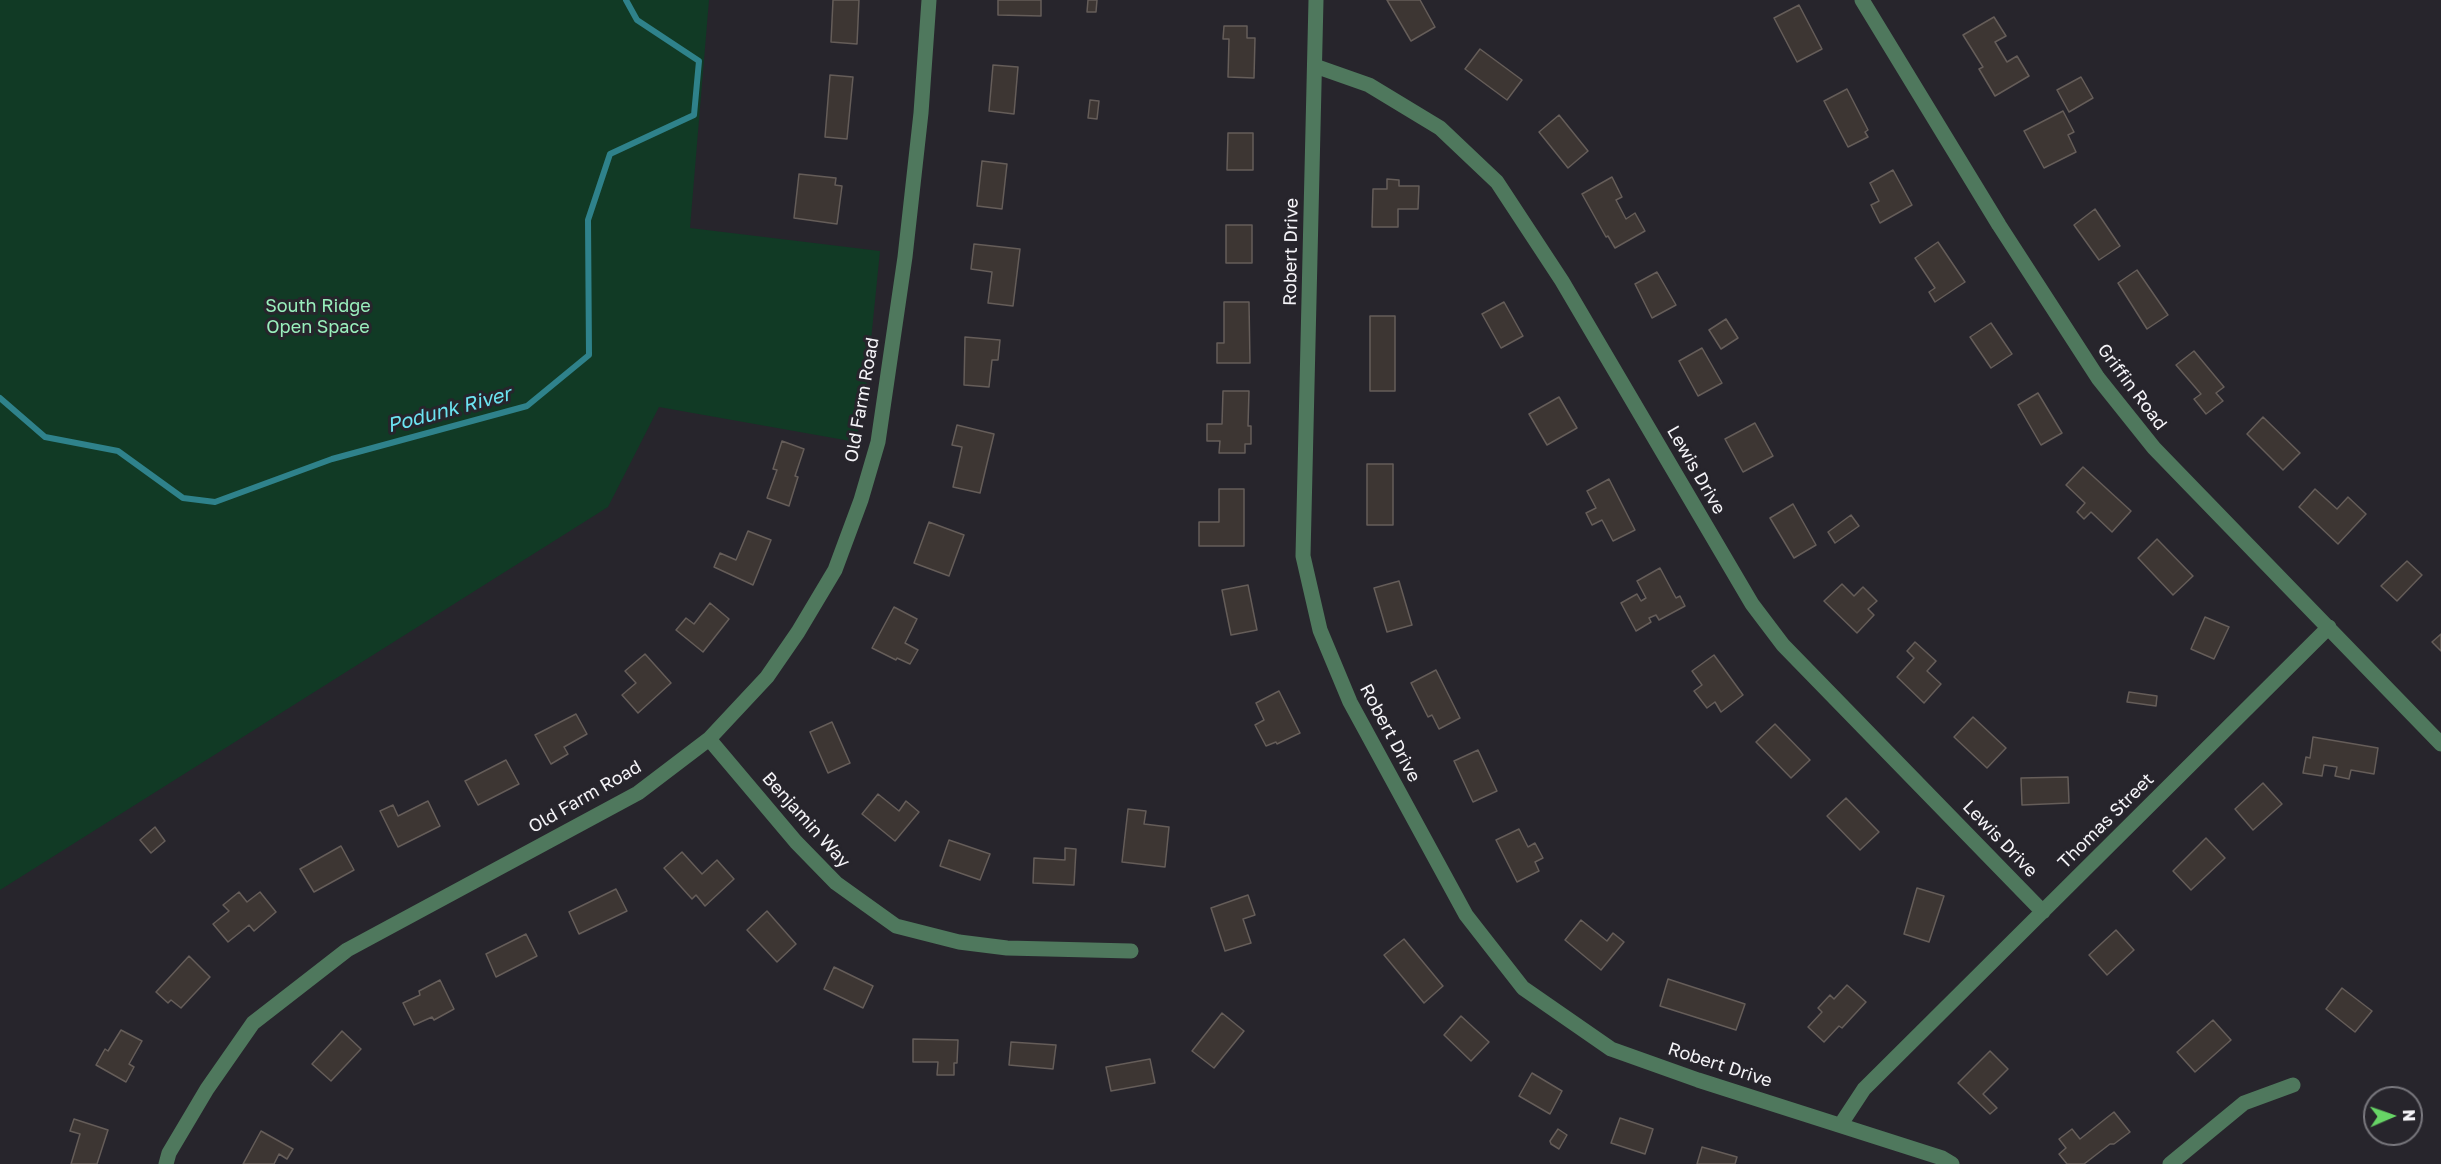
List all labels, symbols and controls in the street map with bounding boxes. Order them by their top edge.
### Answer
street label: Robert Drive [1279,198,1303,306]
park label: South Ridge Open Space [265,295,371,338]
street label: Old Farm Road [840,336,884,464]
street label: Griffin Road [2093,340,2171,434]
water label: Podunk River [385,382,513,438]
street label: Lewis Drive [1662,422,1730,518]
street label: Robert Drive [1355,680,1425,786]
street label: Old Farm Road [525,756,645,838]
street label: Benjamin Way [757,768,855,872]
street label: Thomas Street [2054,769,2158,873]
street label: Lewis Drive [1958,796,2042,882]
street label: Robert Drive [1665,1038,1775,1092]
north arrow [2363,1086,2423,1146]
text: N [2399,1109,2419,1122]

